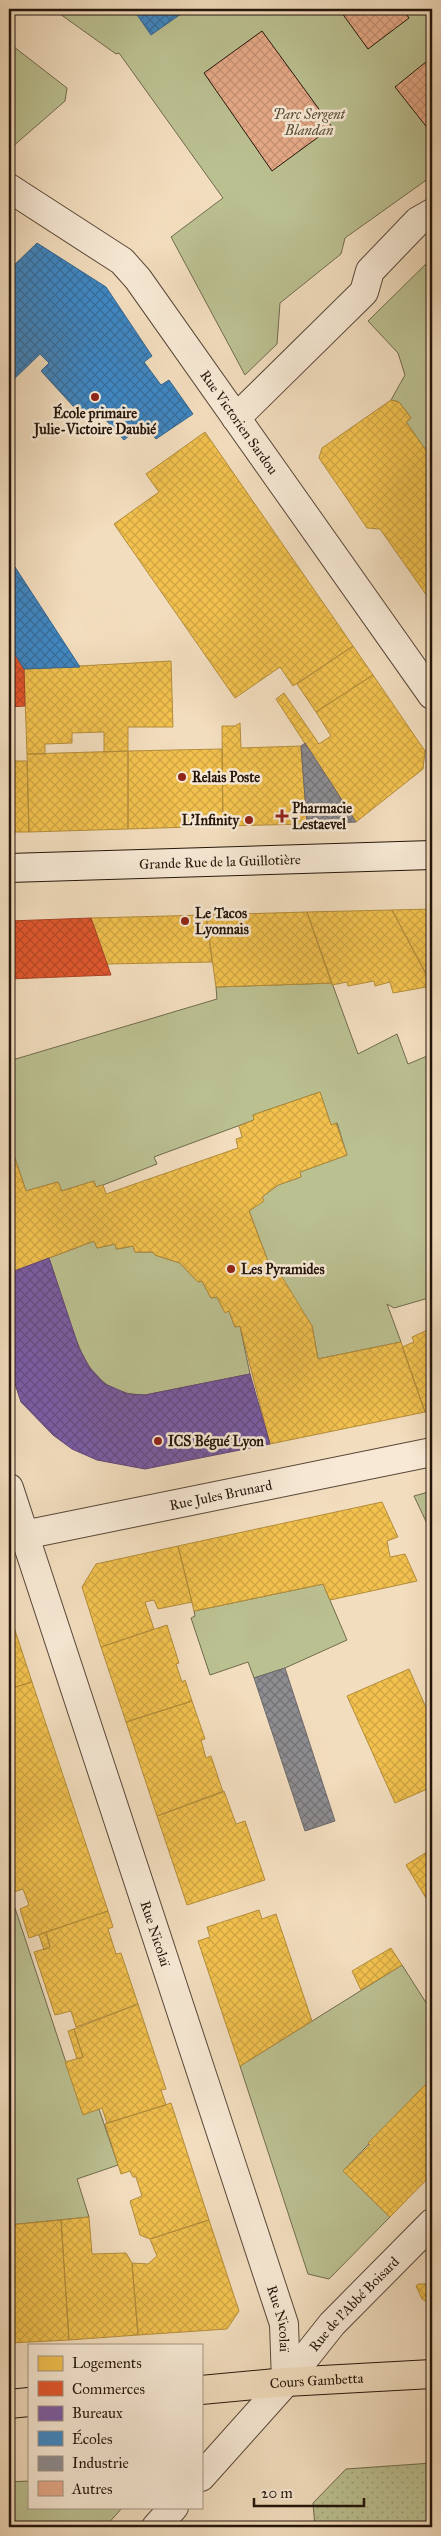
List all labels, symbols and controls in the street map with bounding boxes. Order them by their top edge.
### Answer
park label: Parc Sergent Blandan [273,106,347,139]
street label: Rue Victorien Sardou [197,367,282,478]
marker: École primaire Julie-Victoire Daubié [89,391,101,403]
place label: École primaire Julie-Victoire Daubié [32,403,157,439]
place label: Relais Poste [192,769,260,786]
marker: Relais Poste [176,771,188,783]
place label: Pharmacie Lestaevel [292,800,352,833]
marker: Pharmacie Lestaevel [276,810,288,822]
place label: L'Infinity [182,812,240,830]
marker: L'Infinity [243,814,255,826]
street label: Grande Rue de la Guillotière [139,851,301,872]
place label: Le Tacos Lyonnais [195,905,249,939]
marker: Le Tacos Lyonnais [179,915,191,927]
place label: Les Pyramides [241,1261,325,1279]
marker: Les Pyramides [225,1263,237,1275]
place label: ICS Bégué Lyon [168,1433,264,1451]
marker: ICS Bégué Lyon [152,1435,164,1447]
street label: Rue Jules Brunard [168,1476,273,1514]
street label: Rue Nicolaï [137,1898,175,1970]
street label: Rue de l'Abbé Boisard [305,2253,402,2355]
street label: Rue Nicolaï [263,2283,294,2353]
legend [28,2344,202,2508]
text: Logements [72,2354,142,2372]
street label: Cours Gambetta [269,2369,364,2392]
text: Commerces [72,2380,145,2398]
text: Bureaux [72,2404,123,2422]
text: Écoles [72,2429,112,2448]
text: Industrie [72,2454,129,2472]
scale bar [254,2476,364,2508]
text: Autres [71,2480,112,2498]
text: 20 m [261,2484,293,2502]

